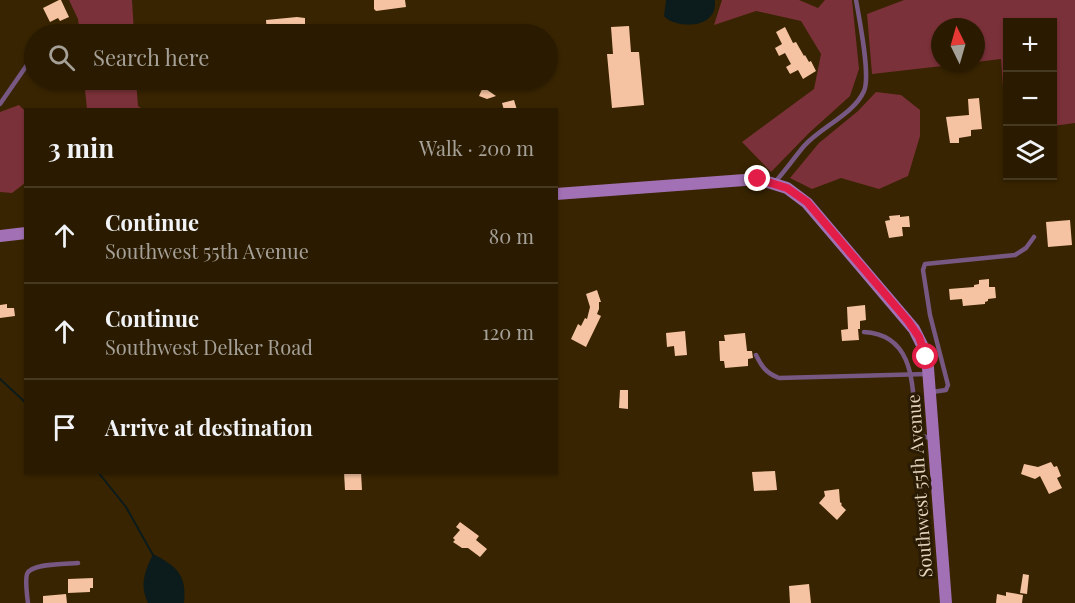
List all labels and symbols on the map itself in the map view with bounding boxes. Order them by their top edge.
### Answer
north arrow [931,18,985,72]
route end [744,165,770,191]
route start [912,343,938,369]
street label: Southwest 55th Avenue [901,394,937,578]

